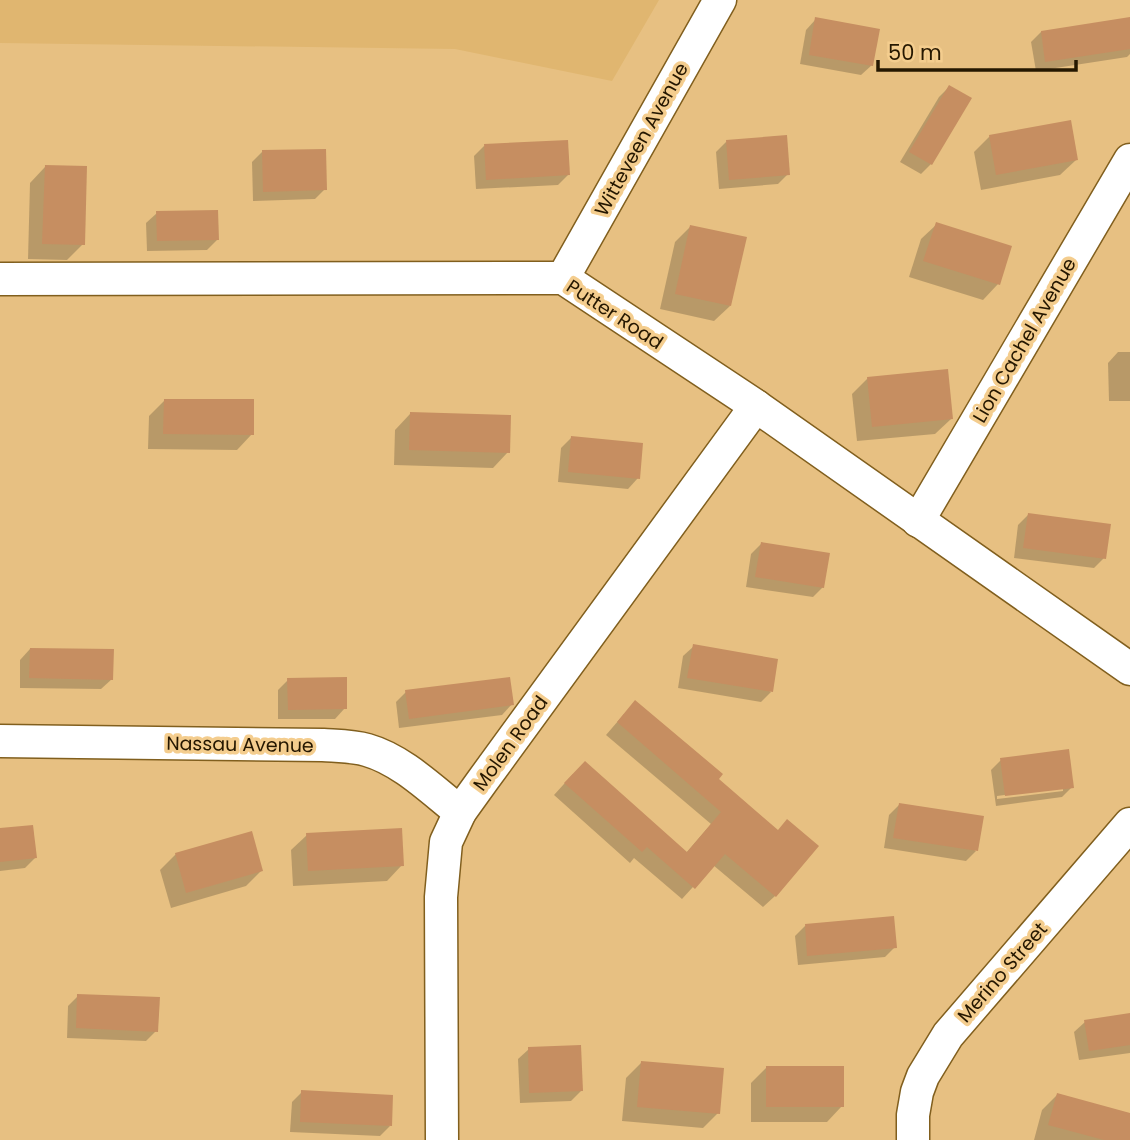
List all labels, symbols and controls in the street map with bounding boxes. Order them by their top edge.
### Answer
scale bar [878,28,1076,72]
text: 50 m [888,38,942,67]
street label: Witteveen Avenue [588,58,695,221]
street label: Lion Cachel Avenue [966,253,1083,428]
street label: Putter Road [561,273,668,356]
street label: Molen Road [467,690,554,796]
street label: Nassau Avenue [166,730,314,759]
street label: Merino Street [951,916,1054,1028]

